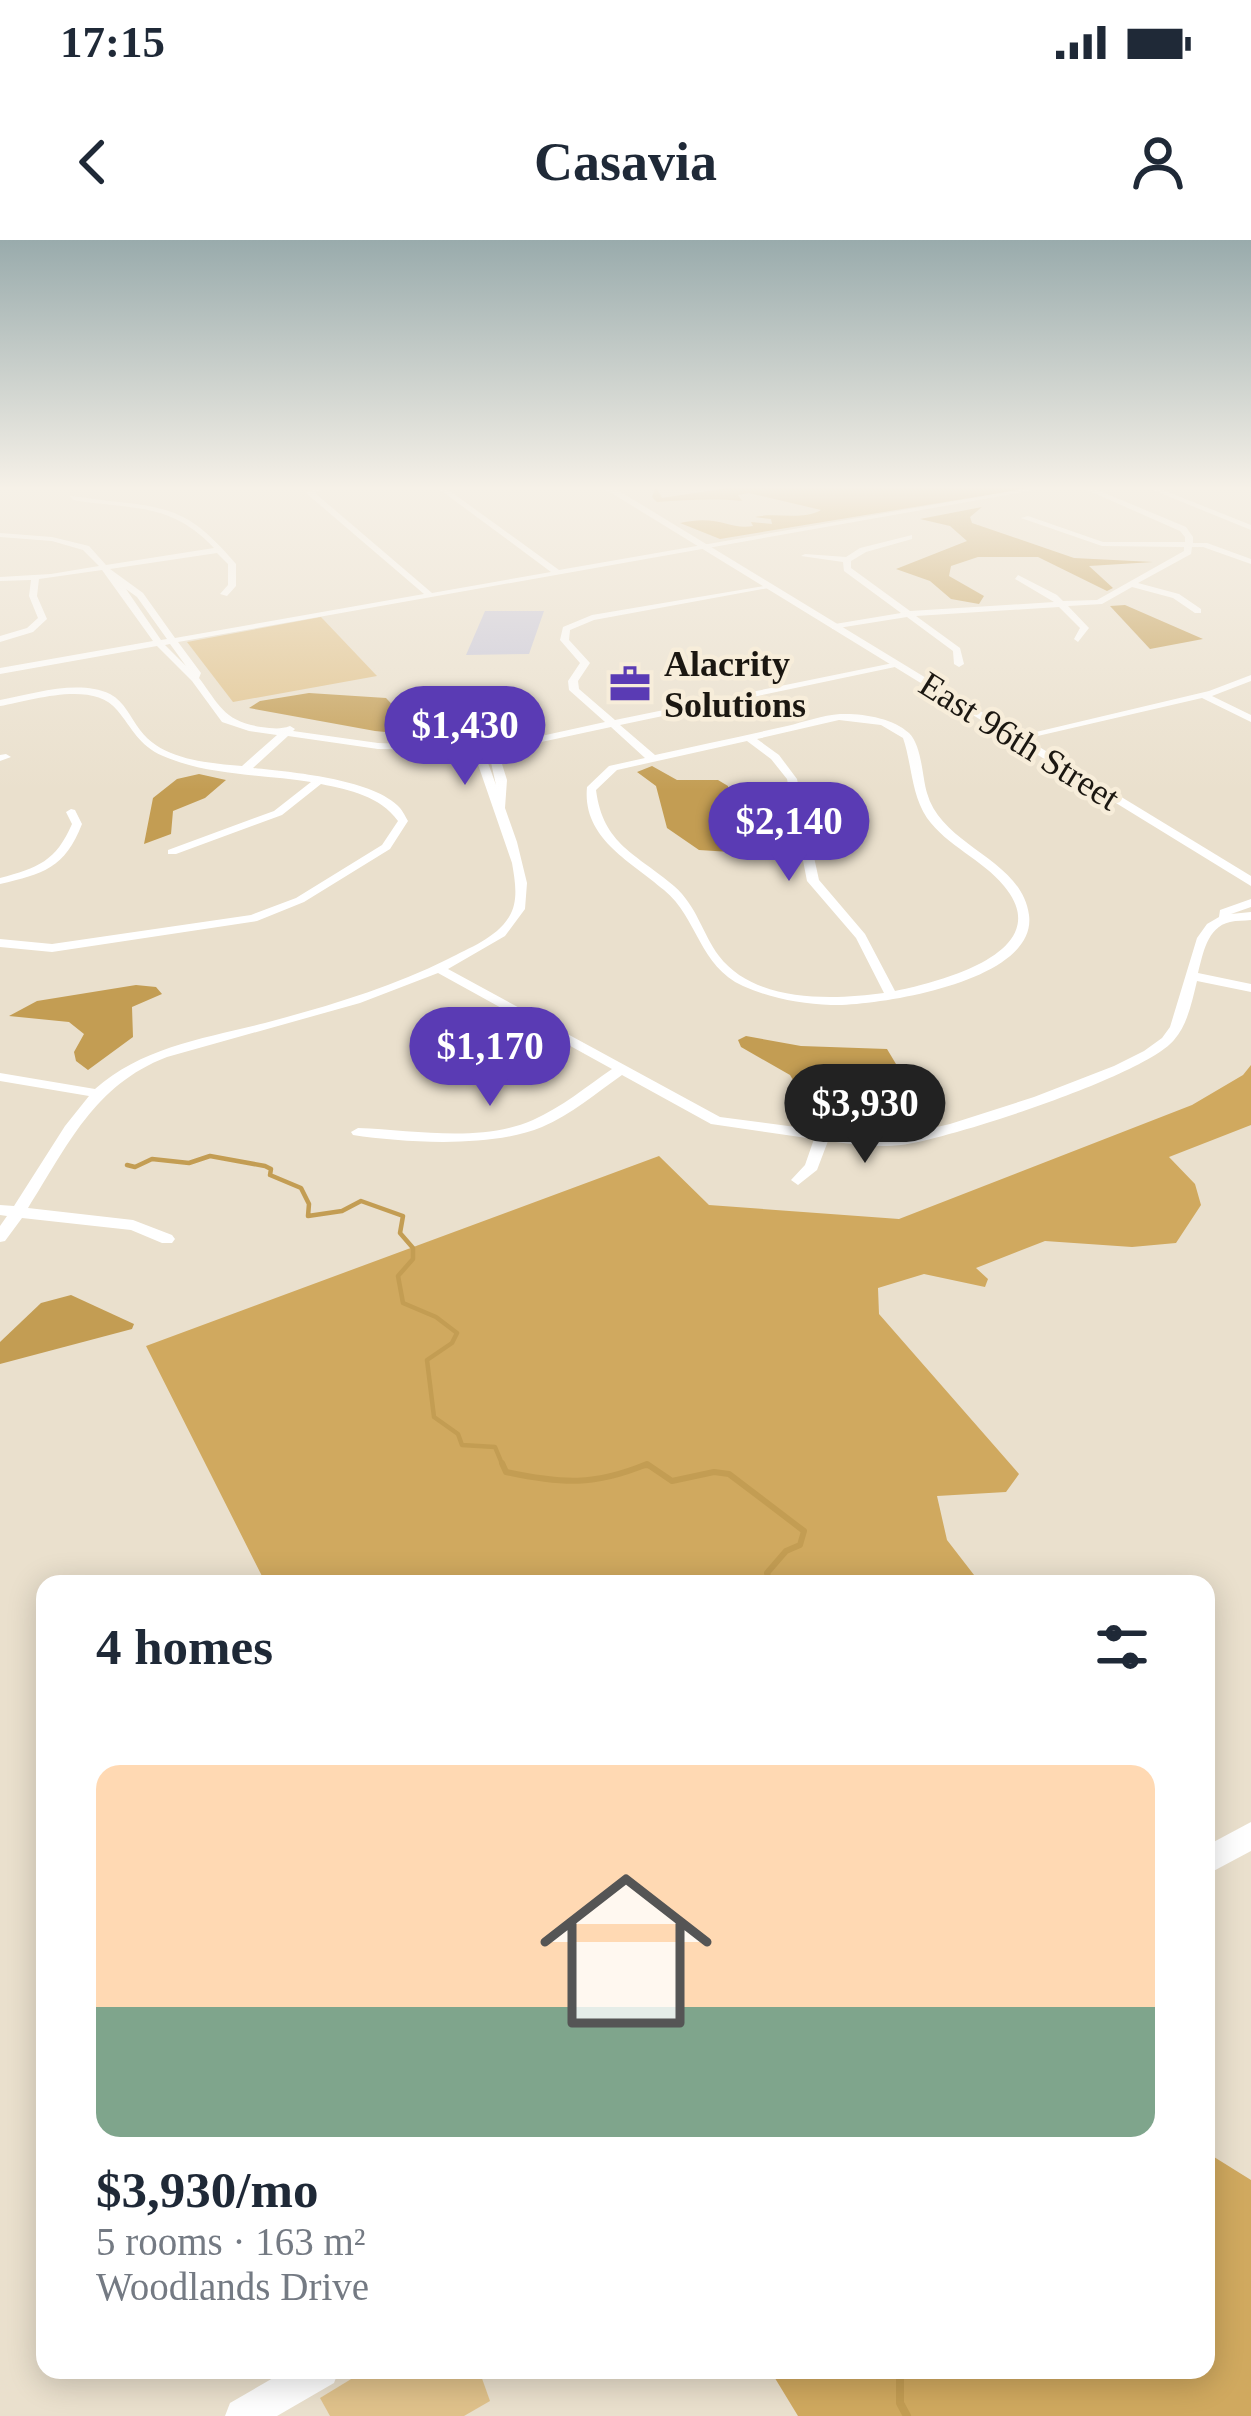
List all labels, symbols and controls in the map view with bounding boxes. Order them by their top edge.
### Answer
text: 17:15 [60,17,165,67]
icon: back [60,129,126,195]
icon: person [1125,129,1191,195]
text: Casavia [534,132,717,192]
place label: Alacrity Solutions [664,644,806,725]
office icon: Alacrity Solutions [607,661,653,707]
street label: East 96th Street [912,663,1127,818]
pin: $1,430 [367,686,563,788]
text: $1,430 [411,703,519,746]
pin: $2,140 [691,782,887,884]
text: $2,140 [735,799,843,842]
pin: $1,170 [392,1007,588,1109]
text: $1,170 [436,1024,544,1067]
pin: $3,930 [767,1064,963,1166]
text: $3,930 [811,1081,919,1124]
icon: filters [1089,1614,1155,1680]
text: 4 homes [96,1619,273,1675]
icon: home [518,1843,734,2059]
text: $3,930/mo [96,2162,318,2218]
text: 5 rooms · 163 m² [96,2220,366,2263]
text: Woodlands Drive [96,2265,369,2308]

